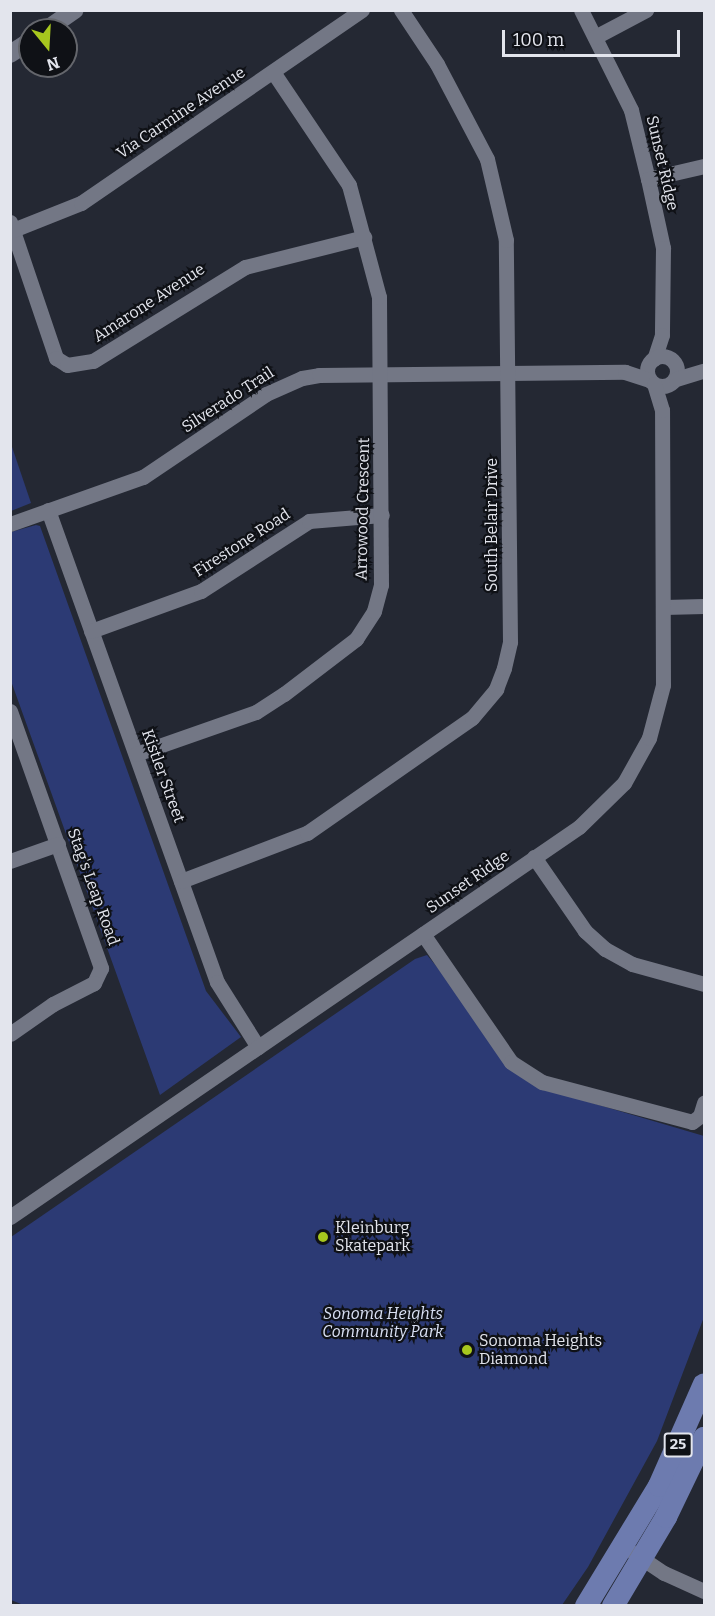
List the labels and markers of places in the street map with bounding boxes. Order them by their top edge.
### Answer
place label: Kleinburg Skatepark [335,1218,410,1256]
marker: Kleinburg Skatepark [316,1230,330,1244]
place label: Sonoma Heights Diamond [479,1331,602,1369]
marker: Sonoma Heights Diamond [460,1343,474,1357]

